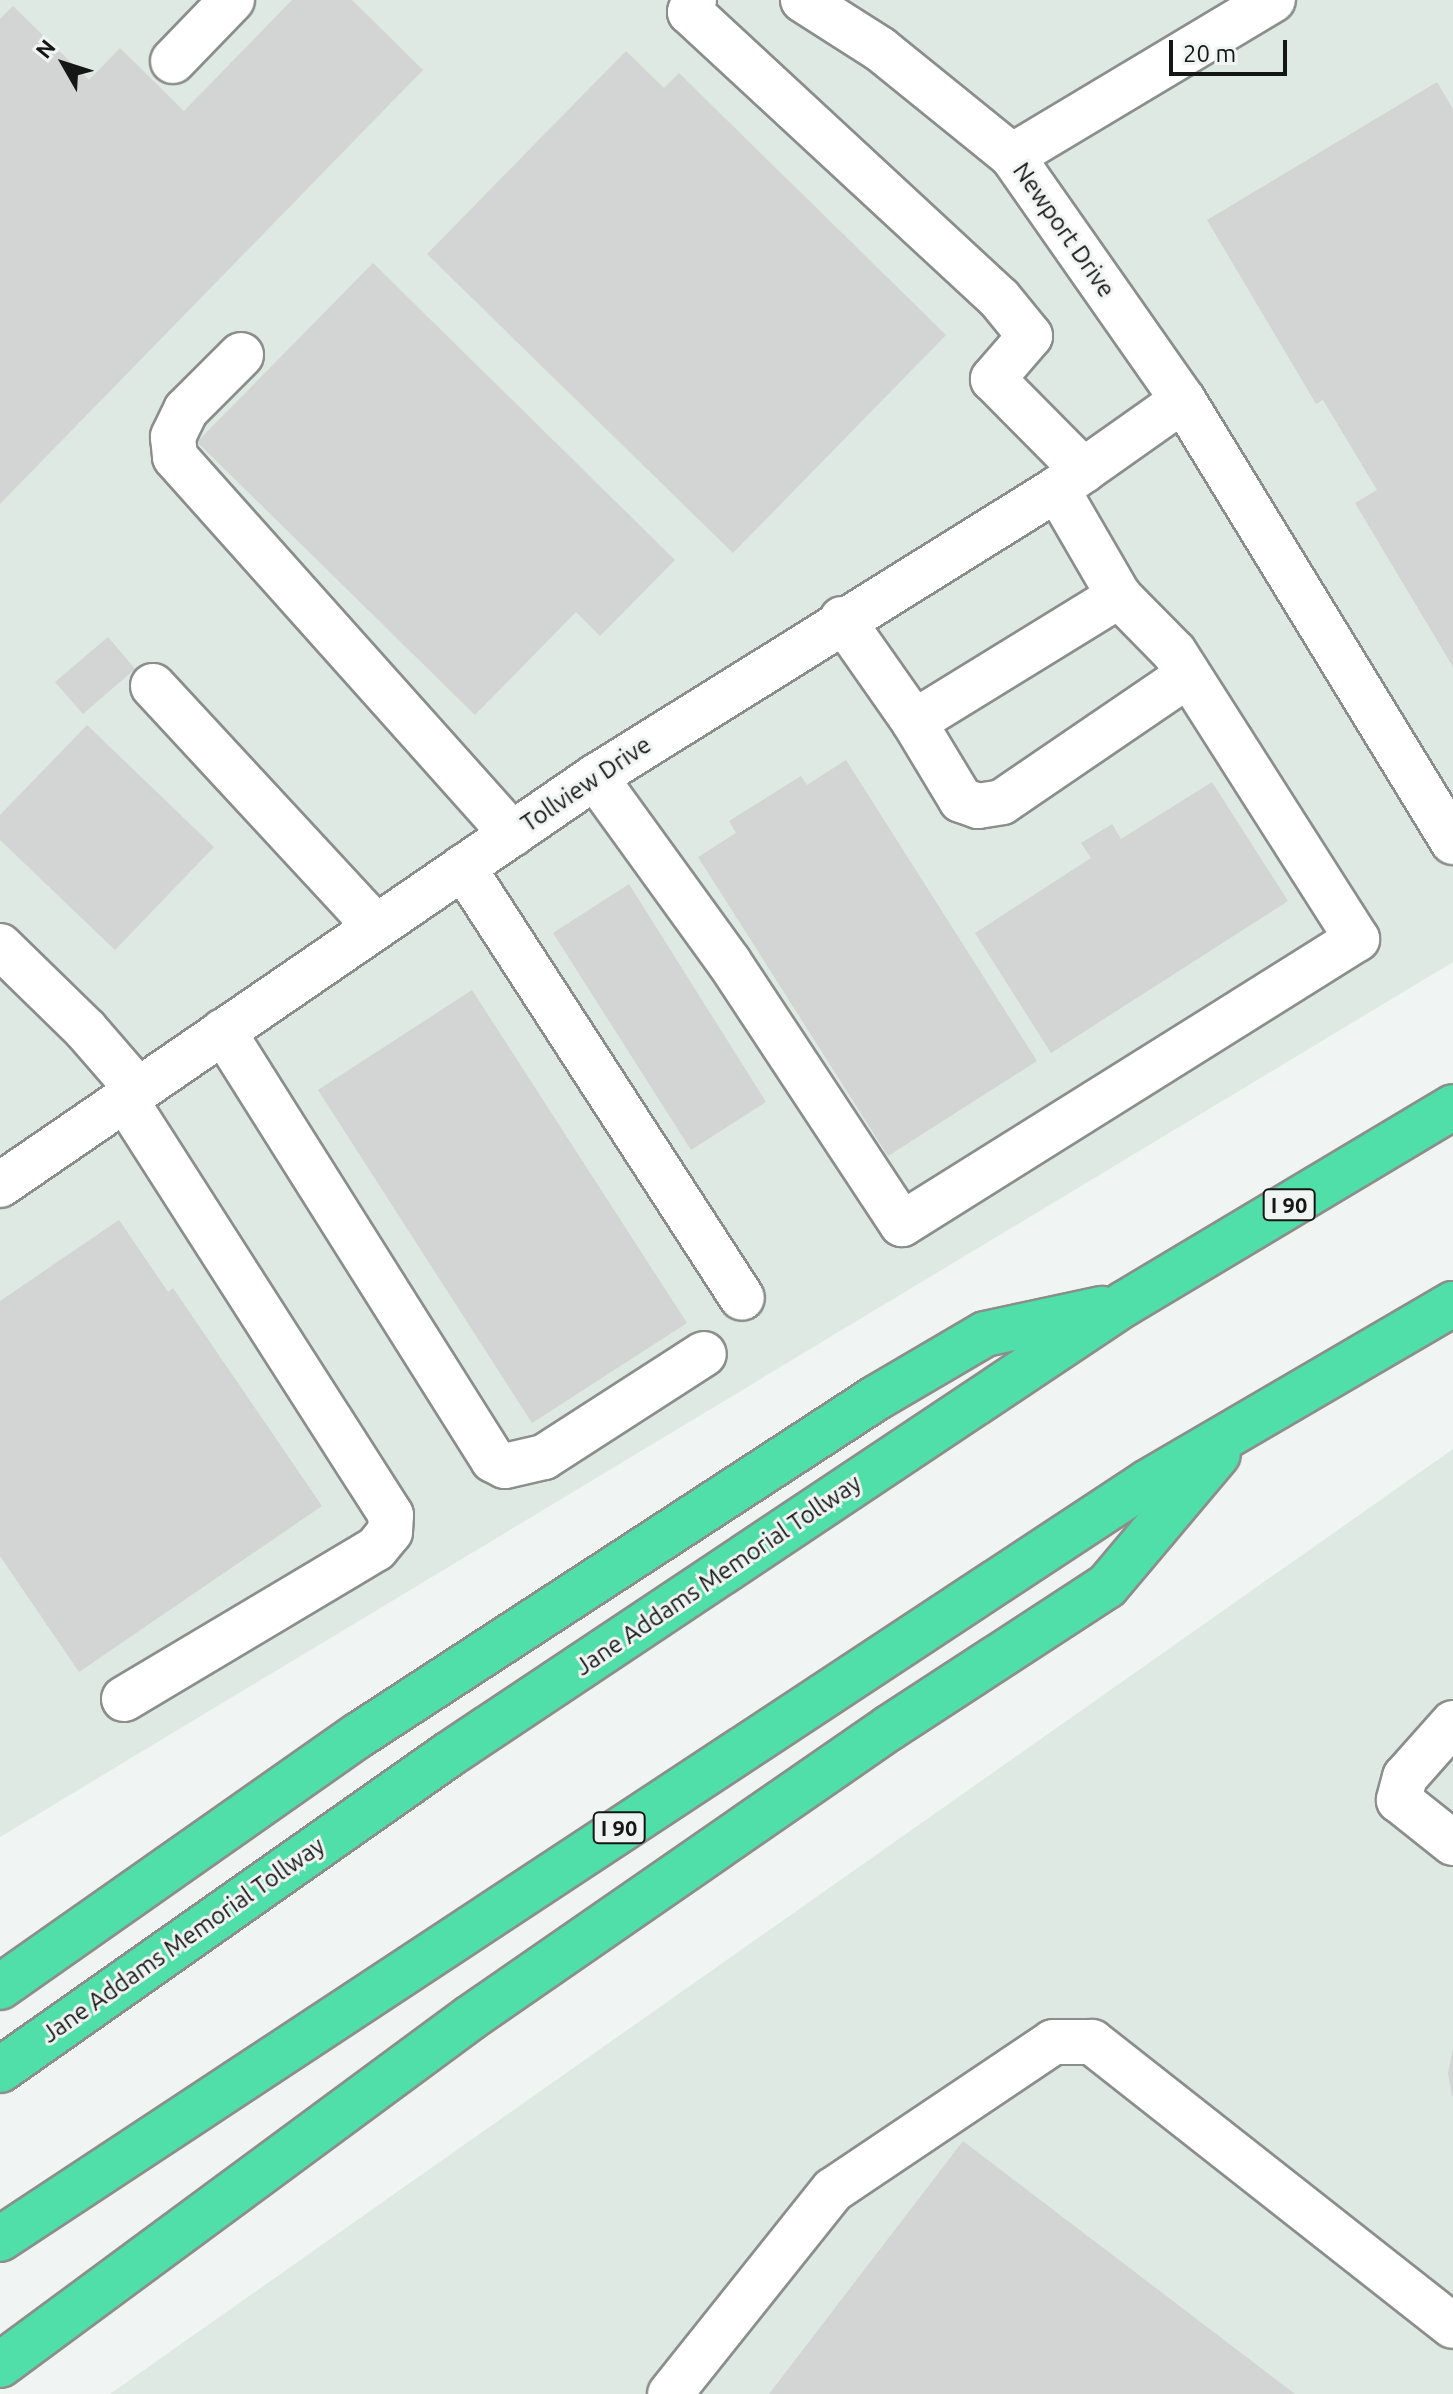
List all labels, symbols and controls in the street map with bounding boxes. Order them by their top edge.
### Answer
north arrow [24,24,104,104]
scale bar [1173,24,1291,74]
text: N [30,34,60,63]
text: 20 m [1183,40,1236,67]
street label: Newport Drive [1007,157,1121,303]
street label: Tollview Drive [516,730,656,838]
road number: I 90 [1261,1187,1317,1223]
street label: Jane Addams Memorial Tollway [570,1468,866,1682]
road number: I 90 [591,1810,647,1846]
street label: Jane Addams Memorial Tollway [36,1831,330,2049]

